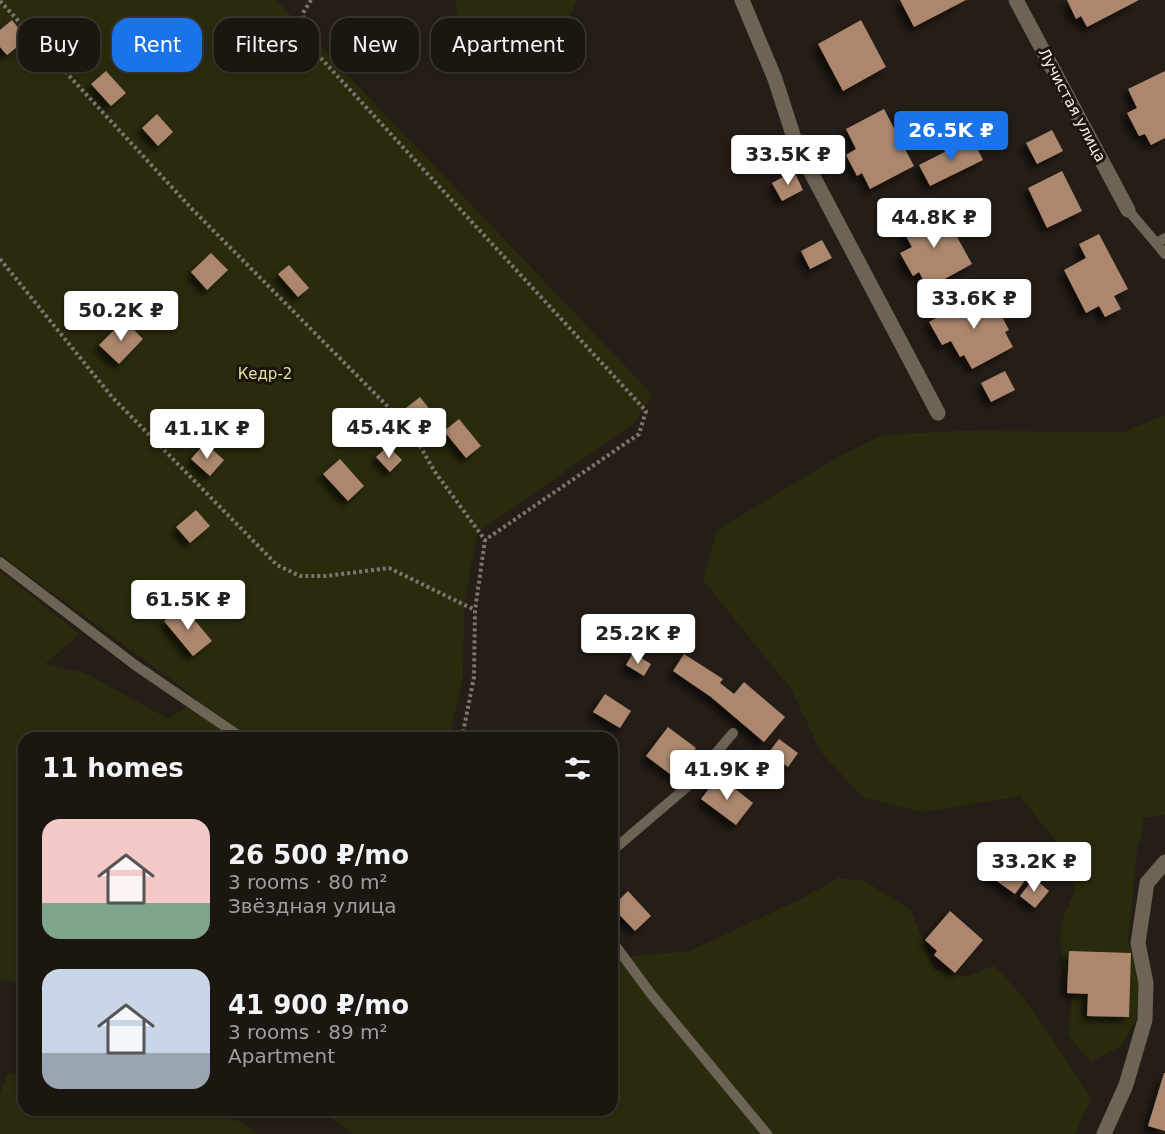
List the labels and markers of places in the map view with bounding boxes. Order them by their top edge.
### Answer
pin: 26.5K ₽ [896,111,1006,162]
pin: 33.5K ₽ [733,135,843,186]
pin: 44.8K ₽ [879,198,989,249]
pin: 33.6K ₽ [919,279,1029,330]
pin: 50.2K ₽ [66,291,176,342]
pin: 45.4K ₽ [334,408,444,459]
pin: 41.1K ₽ [152,409,262,460]
pin: 61.5K ₽ [133,580,243,631]
pin: 25.2K ₽ [583,614,693,665]
pin: 41.9K ₽ [672,750,782,801]
pin: 33.2K ₽ [979,842,1089,893]

